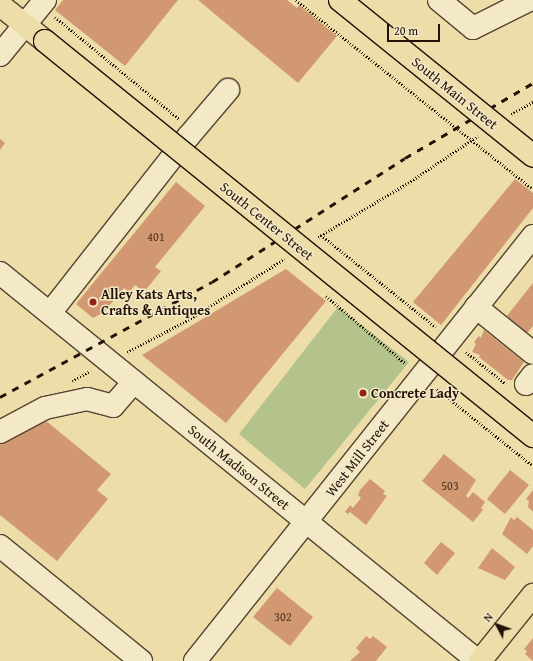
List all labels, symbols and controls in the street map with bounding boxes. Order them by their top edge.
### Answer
scale bar [389,16,442,42]
text: 20 m [394,22,418,39]
street label: South Main Street [409,53,501,133]
street label: South Center Street [217,178,317,264]
house number: 401 [147,230,165,244]
place label: Alley Kats Arts, Crafts & Antiques [101,286,210,318]
marker: Alley Kats Arts, Crafts & Antiques [88,297,98,307]
place label: Concrete Lady [371,385,459,401]
marker: Concrete Lady [358,388,368,398]
street label: West Mill Street [322,416,392,500]
street label: South Madison Street [185,421,293,513]
house number: 503 [441,479,459,493]
north arrow [477,605,517,645]
text: N [479,609,496,625]
house number: 302 [274,610,292,624]

